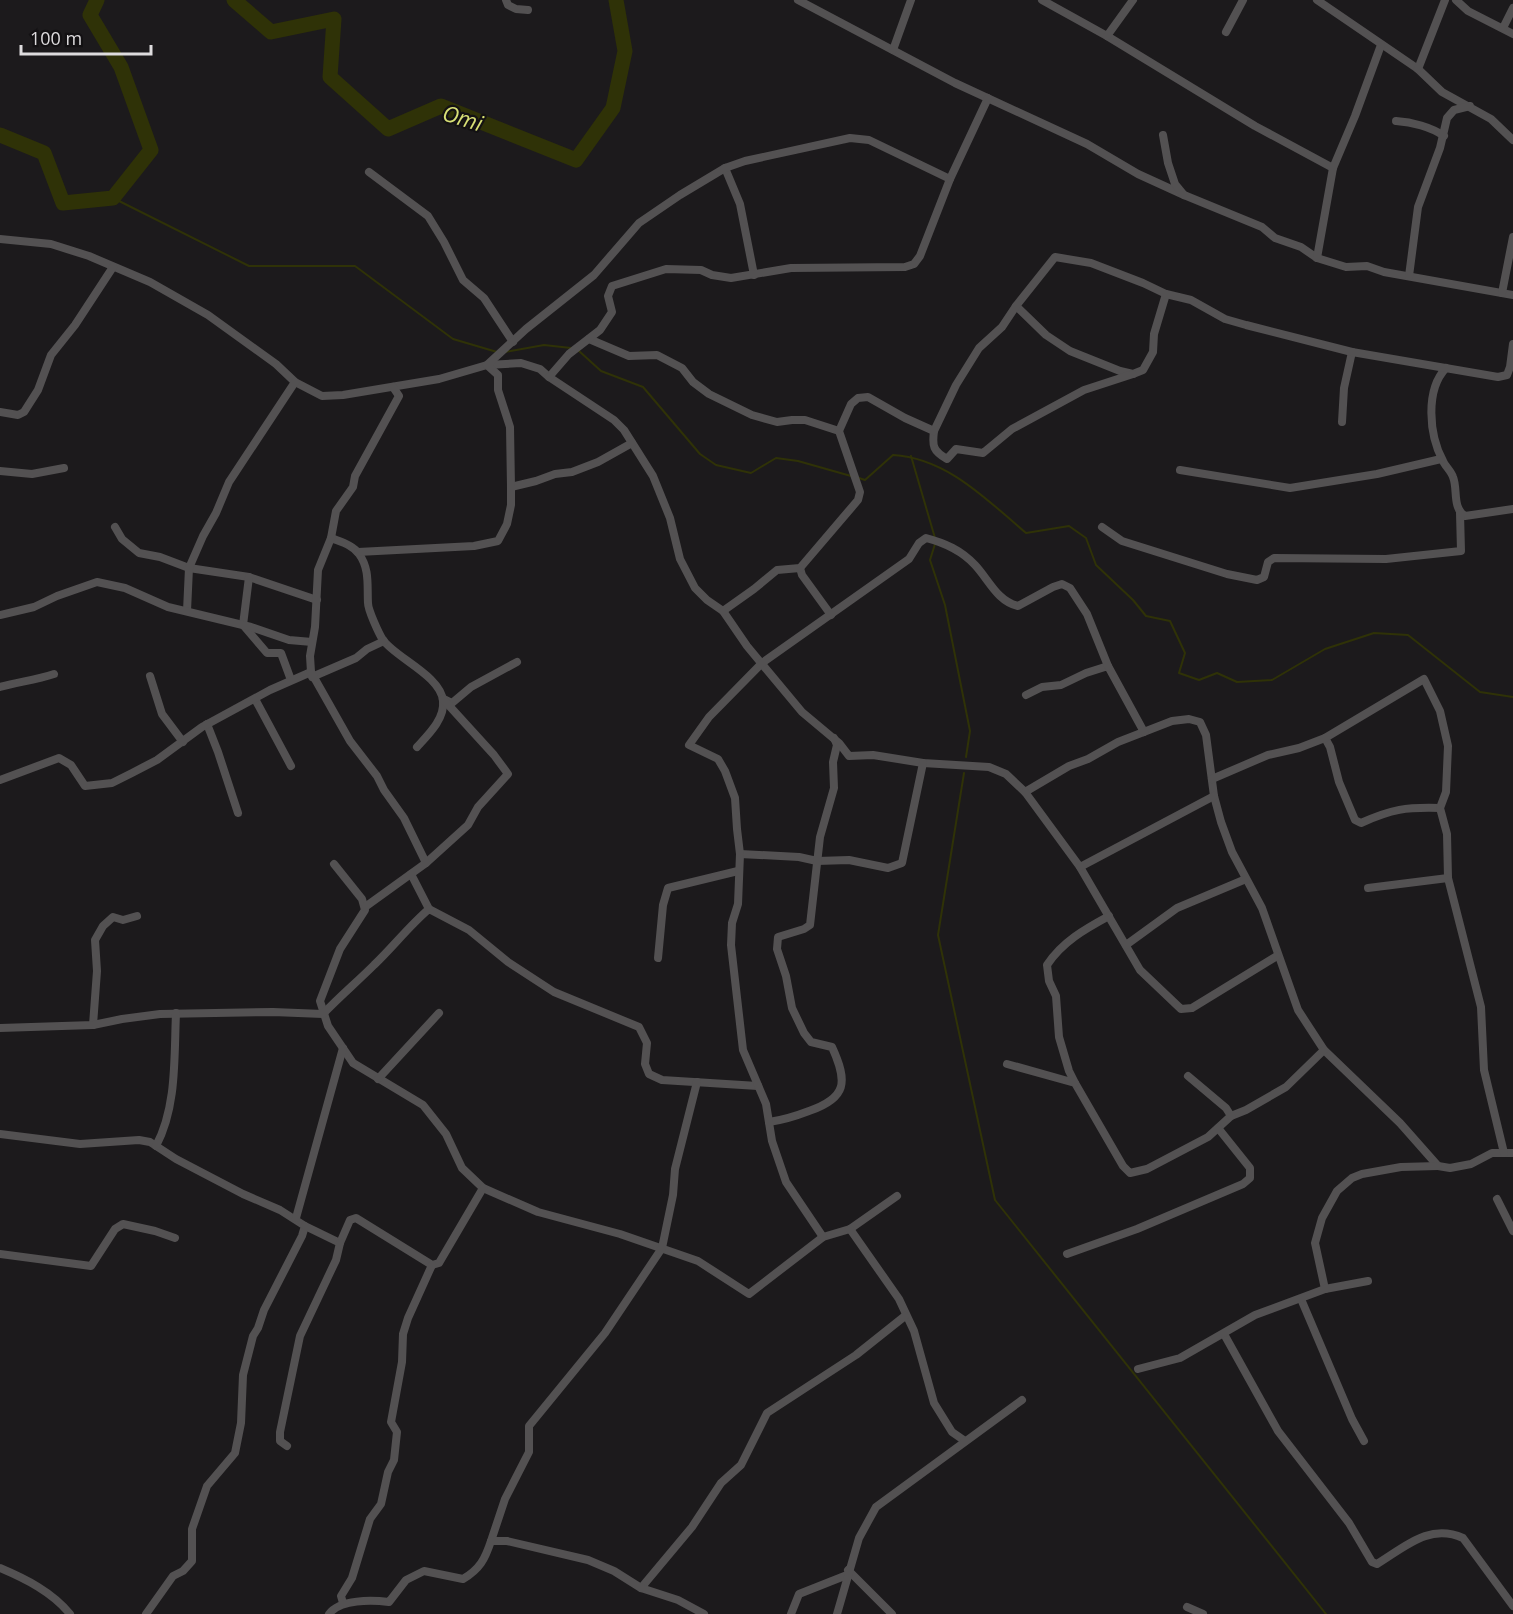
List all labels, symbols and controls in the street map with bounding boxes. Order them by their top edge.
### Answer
scale bar [21,18,152,56]
text: 100 m [30,26,82,50]
water label: Omi [439,97,487,137]

